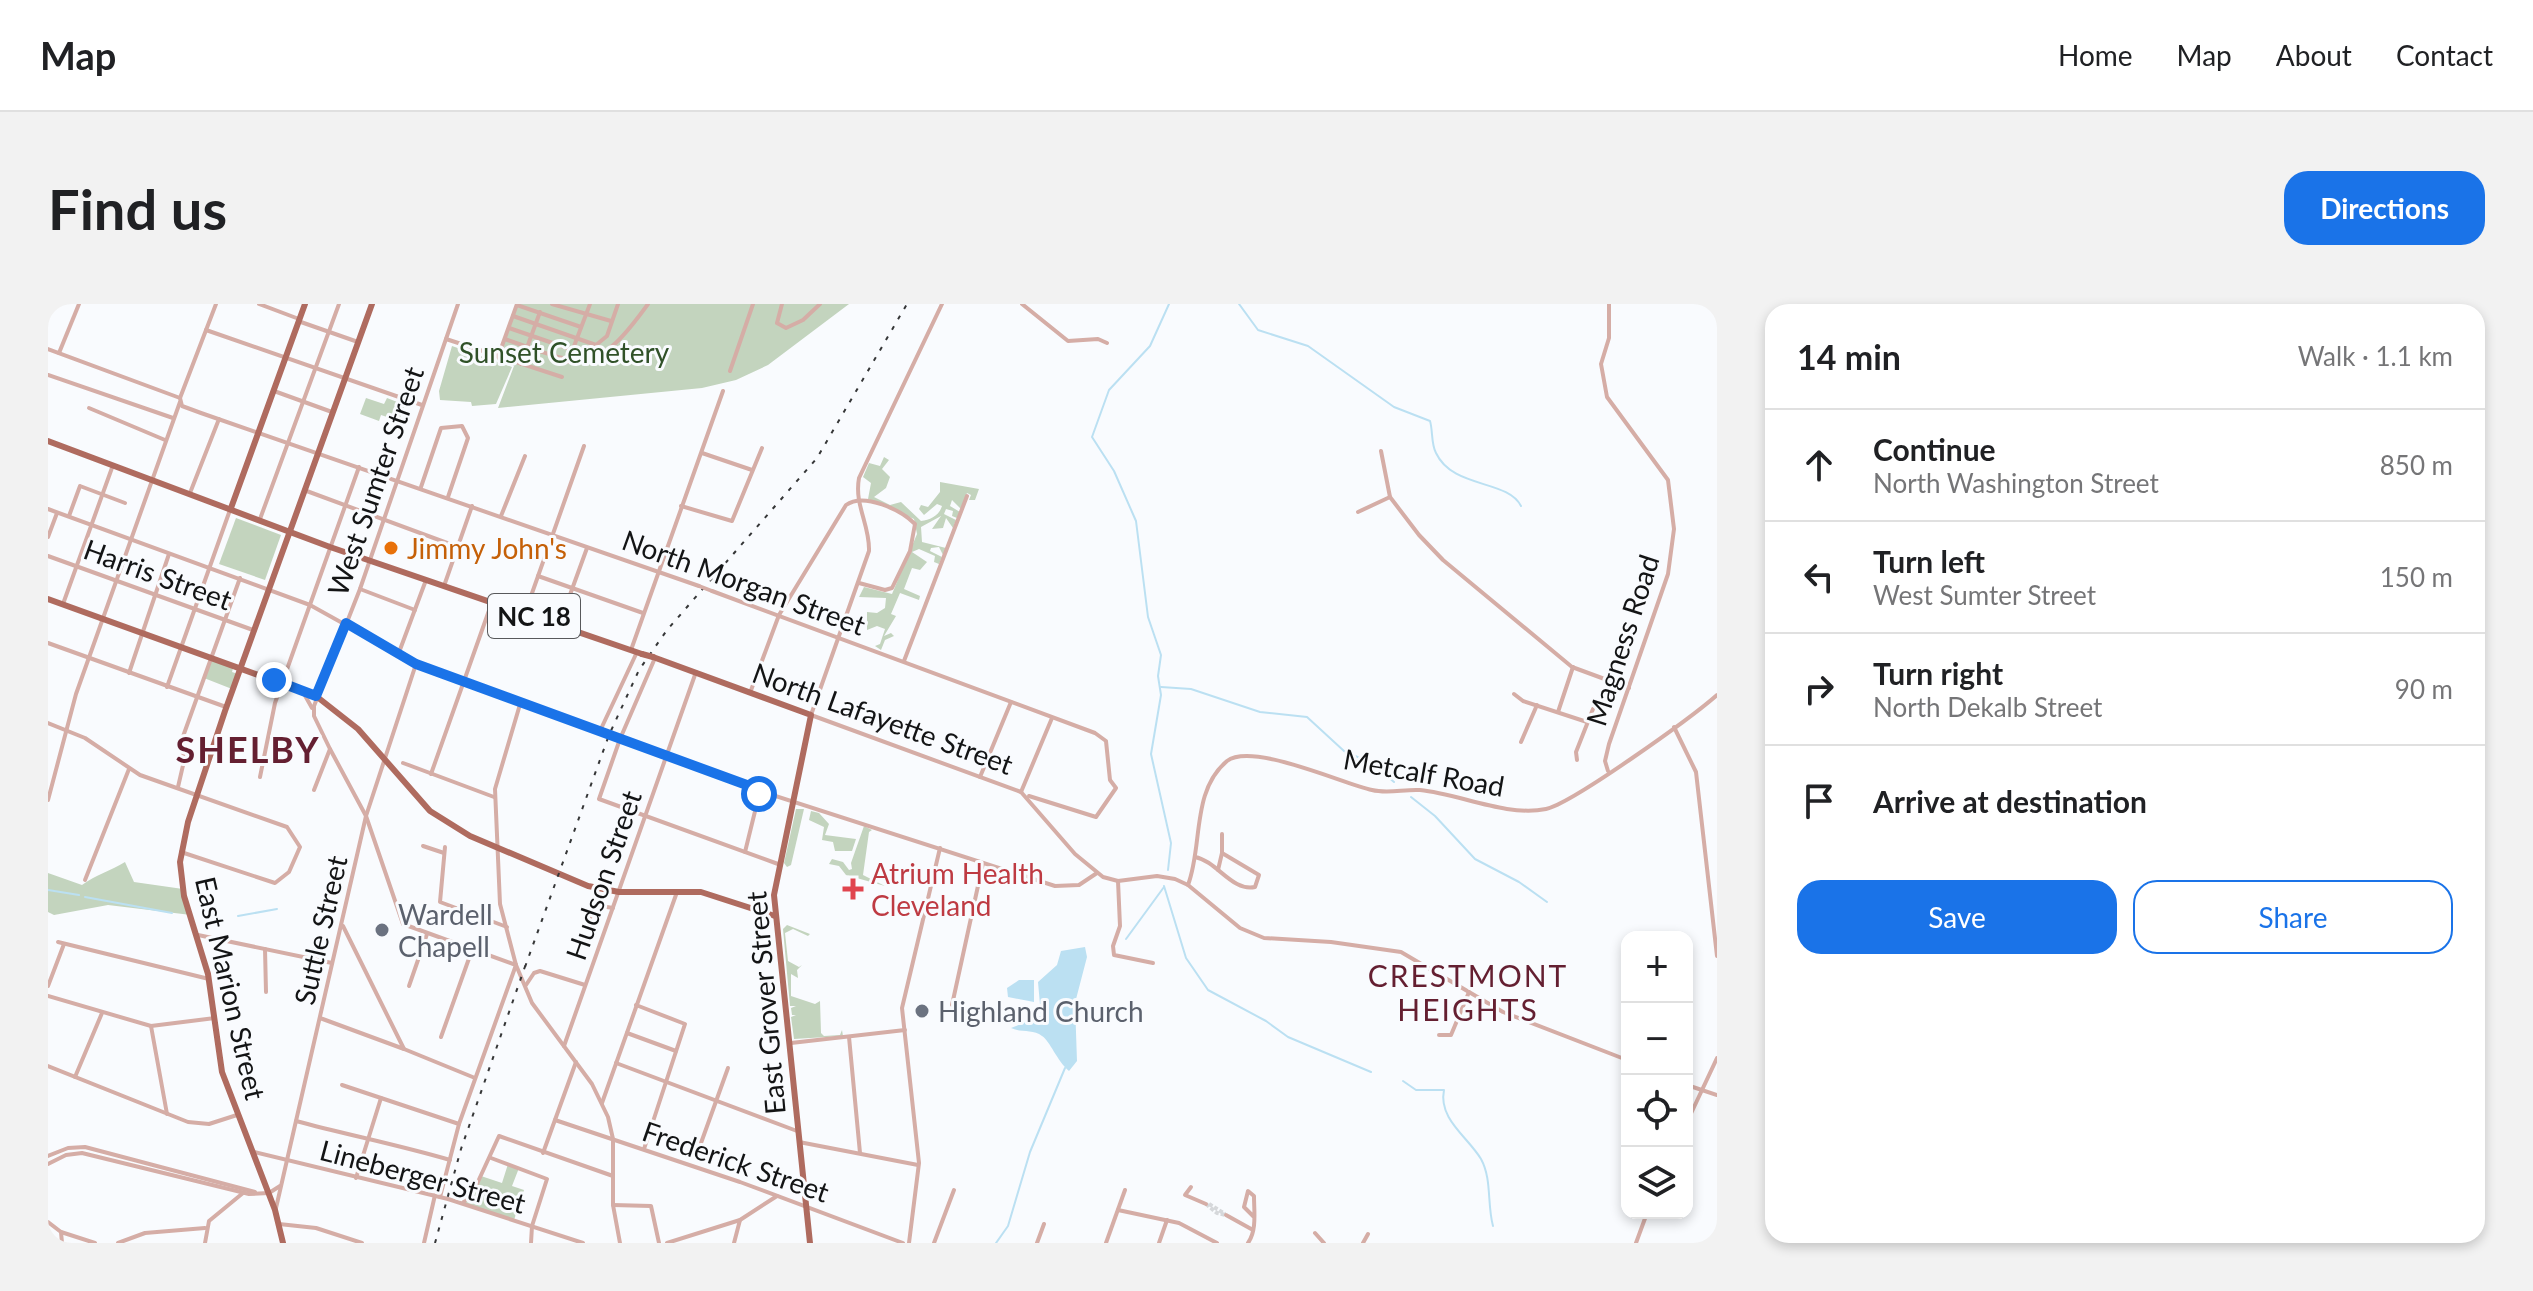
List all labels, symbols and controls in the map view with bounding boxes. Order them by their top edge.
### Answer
text: Map [40,32,116,78]
text: Home [2058,38,2133,72]
text: Map [2177,38,2232,72]
text: About [2276,38,2352,72]
text: Contact [2396,38,2493,72]
button: Directions [2284,171,2485,245]
text: Find us [48,175,227,242]
park label: Sunset Cemetery [459,335,670,369]
text: 14 min [1797,336,1901,377]
text: Walk · 1.1 km [2298,340,2453,372]
street label: West Sumter Street [320,362,430,600]
text: Continue [1873,431,1996,467]
icon: ahead [1797,443,1841,487]
text: 850 m [2380,449,2453,481]
text: North Washington Street [1873,467,2159,499]
street label: North Morgan Street [618,522,870,642]
place label: Jimmy John's [407,531,567,565]
street label: Harris Street [79,532,237,616]
marker: Jimmy John's [382,539,400,557]
text: Turn left [1873,543,1985,579]
street label: Magness Road [1578,550,1666,730]
icon: left [1797,555,1841,599]
text: 150 m [2380,561,2453,593]
text: West Sumter Street [1873,579,2096,611]
road number: NC 18 [488,594,580,638]
street label: North Lafayette Street [748,655,1018,781]
text: Turn right [1873,655,2003,691]
route end [256,662,292,698]
icon: right [1797,667,1841,711]
text: 90 m [2395,673,2453,705]
text: North Dekalb Street [1873,691,2102,723]
district label: SHELBY [175,727,321,771]
street label: Metcalf Road [1341,741,1507,803]
route start [741,776,777,812]
icon: arrive [1797,779,1841,823]
text: Arrive at destination [1873,783,2147,819]
street label: Hudson Street [558,786,648,964]
street label: Suttle Street [286,852,354,1008]
place label: Atrium Health Cleveland [871,856,1044,922]
street label: East Marion Street [189,873,273,1103]
marker: Atrium Health Cleveland [842,878,864,900]
button: Save [1797,880,2117,954]
button: Share [2133,880,2453,954]
street label: East Grover Street [738,890,792,1116]
place label: Wardell Chapell [398,897,493,963]
marker: Wardell Chapell [373,921,391,939]
map controls [1621,931,1693,1219]
button: + [1621,931,1693,1003]
district label: CRESTMONT HEIGHTS [1368,957,1568,1027]
place label: Highland Church [938,994,1144,1028]
marker: Highland Church [913,1002,931,1020]
button: − [1621,1003,1693,1075]
button: locate [1621,1075,1693,1147]
street label: Frederick Street [638,1113,834,1209]
street label: Lineberger Street [316,1132,530,1220]
button: layers [1621,1147,1693,1219]

